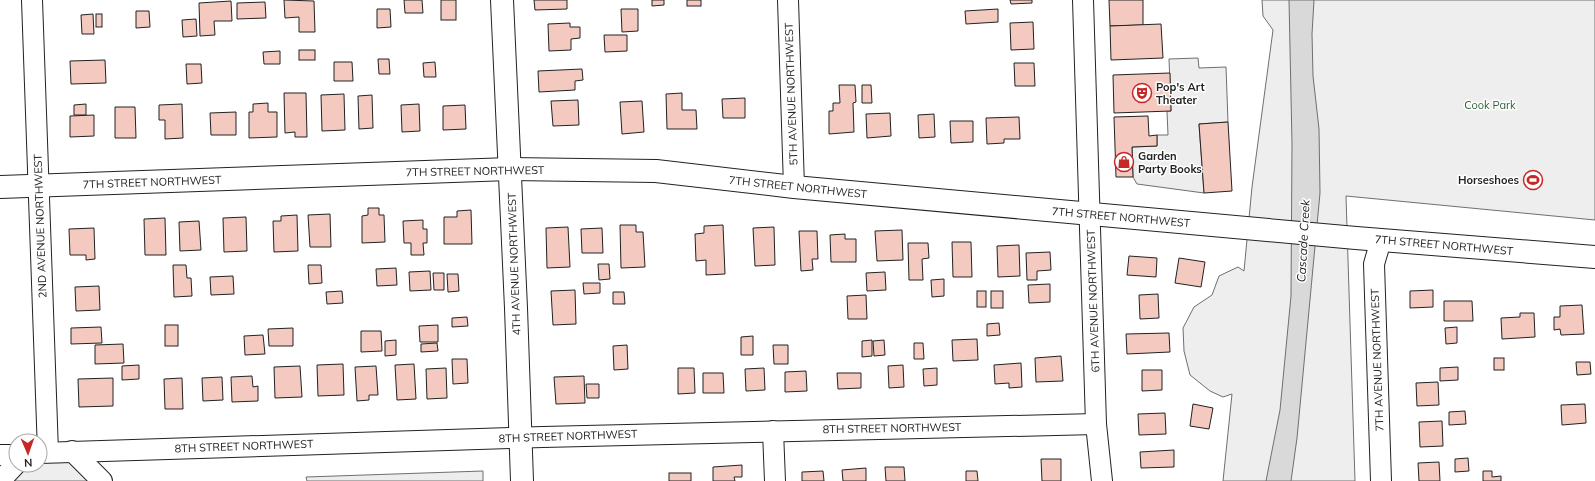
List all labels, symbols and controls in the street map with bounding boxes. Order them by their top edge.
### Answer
street label: 5TH AVENUE NORTHWEST [781,22,800,166]
place label: Pop's Art Theater [1156,80,1205,107]
theatre icon: Pop's Art Theater [1131,82,1153,104]
park label: Cook Park [1464,98,1516,112]
place label: Garden Party Books [1138,149,1202,176]
shop icon: Garden Party Books [1113,151,1135,173]
street label: 2ND AVENUE NORTHWEST [30,153,50,298]
street label: 7TH STREET NORTHWEST [405,163,545,179]
sports icon: Horseshoes [1522,169,1544,191]
street label: 7TH STREET NORTHWEST [82,173,222,191]
street label: 7TH STREET NORTHWEST [728,173,868,201]
place label: Horseshoes [1458,173,1519,187]
street label: 4TH AVENUE NORTHWEST [504,192,523,336]
water label: Cascade Creek [1293,198,1313,283]
street label: 7TH STREET NORTHWEST [1051,204,1191,230]
street label: 6TH AVENUE NORTHWEST [1083,229,1102,373]
street label: 7TH STREET NORTHWEST [1374,232,1514,258]
street label: 7TH AVENUE NORTHWEST [1367,288,1386,432]
street label: 8TH STREET NORTHWEST [822,420,962,436]
street label: 8TH STREET NORTHWEST [498,427,638,445]
north arrow [8,433,48,473]
street label: 8TH STREET NORTHWEST [174,437,314,455]
text: N [24,456,33,470]

